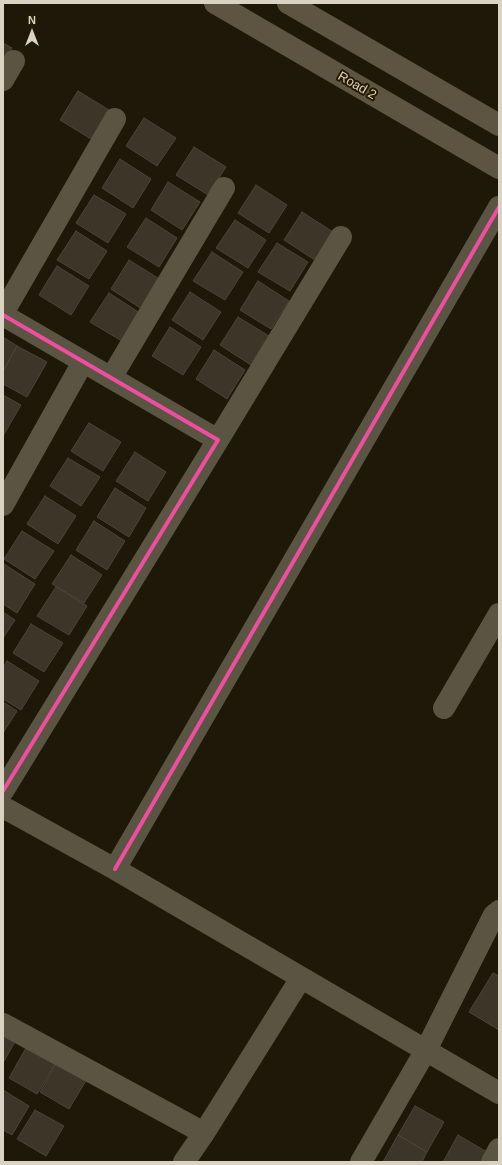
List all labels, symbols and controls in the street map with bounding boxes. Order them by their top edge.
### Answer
north arrow [12,12,52,52]
text: N [28,14,36,26]
street label: Road 2 [335,69,379,103]

